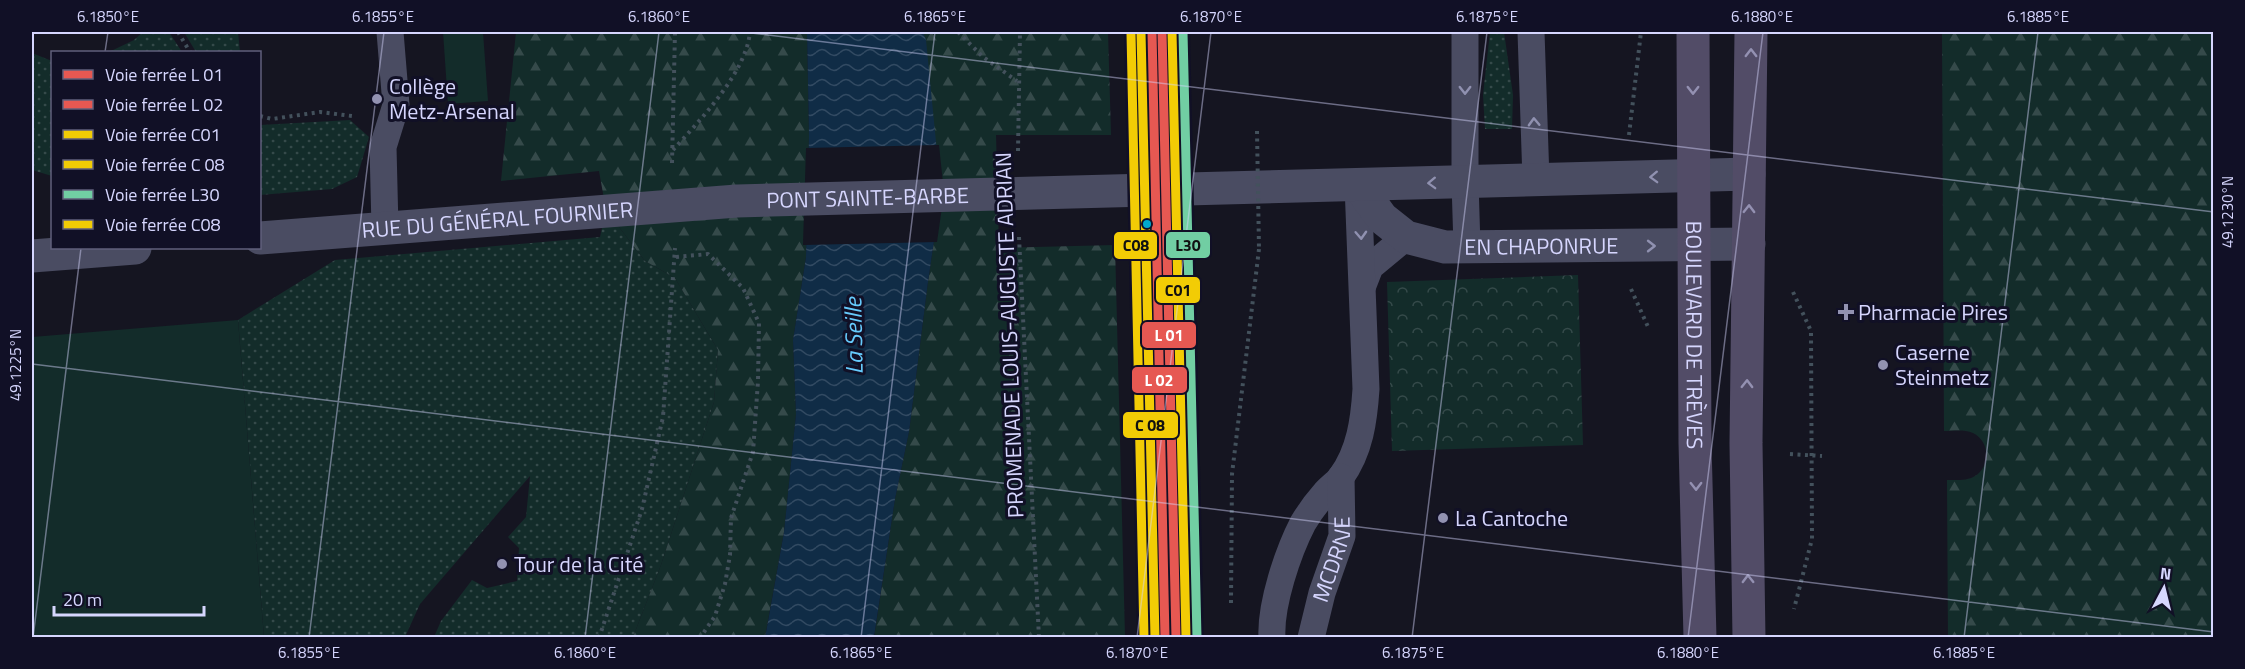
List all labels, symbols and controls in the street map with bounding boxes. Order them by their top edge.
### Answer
text: 6.1850°E [77,5,139,28]
text: 6.1855°E [352,5,414,28]
text: 6.1860°E [628,5,690,28]
text: 6.1865°E [904,5,966,28]
text: 6.1870°E [1180,5,1242,28]
text: 6.1875°E [1456,5,1518,28]
text: 6.1880°E [1731,5,1793,28]
text: 6.1885°E [2007,5,2069,28]
one-way arrow [1745,48,1757,57]
legend [51,51,261,249]
text: Voie ferrée L 01 [105,61,223,88]
place label: Collège Metz-Arsenal [389,69,515,128]
one-way arrow [1459,85,1471,94]
one-way arrow [1686,85,1699,94]
text: Voie ferrée L 02 [105,91,223,118]
marker: Collège Metz-Arsenal [370,92,384,106]
one-way arrow [1527,117,1540,126]
text: Voie ferrée C01 [105,121,221,148]
text: Voie ferrée C 08 [105,151,225,178]
street label: PROMENADE LOUIS-AUGUSTE ADRIAN [986,151,1032,519]
one-way arrow [1650,171,1659,183]
text: 49.1230°N [2216,176,2239,248]
one-way arrow [1427,177,1436,190]
street label: PONT SAINTE-BARBE [766,178,969,217]
text: Voie ferrée L30 [105,181,219,208]
street label: RUE DU GÉNÉRAL FOURNIER [360,192,634,247]
one-way arrow [1743,205,1755,214]
text: Voie ferrée C08 [105,211,221,238]
unlabelled marker [1141,218,1153,230]
street label: BOULEVARD DE TRÈVES [1677,221,1712,450]
street label: EN CHAPONRUE [1464,228,1619,264]
line badge: C08 [1113,231,1158,260]
line badge: L30 [1165,231,1211,259]
one-way arrow [1354,231,1367,240]
text: C08 [1123,233,1149,257]
text: L30 [1175,233,1201,257]
one-way arrow [1646,240,1655,252]
line badge: C01 [1155,276,1201,304]
text: C01 [1165,278,1191,302]
water label: La Seille [834,295,872,375]
place label: Pharmacie Pires [1858,295,2008,329]
marker: Pharmacie Pires [1839,305,1853,319]
line badge: L 01 [1141,321,1197,349]
text: L 01 [1155,323,1184,347]
text: 49.1225°N [4,329,27,401]
place label: Caserne Steinmetz [1895,335,1989,394]
marker: Caserne Steinmetz [1876,358,1890,372]
line badge: L 02 [1131,366,1188,394]
text: L 02 [1145,368,1174,392]
one-way arrow [1740,380,1753,389]
line badge: C 08 [1122,411,1179,439]
text: C 08 [1135,413,1165,437]
one-way arrow [1690,482,1702,491]
place label: La Cantoche [1455,501,1568,535]
marker: La Cantoche [1436,511,1450,525]
street label: MCDRIVE [1303,516,1359,607]
place label: Tour de la Cité [514,547,643,581]
marker: Tour de la Cité [495,557,509,571]
north arrow [2134,558,2194,618]
text: N [2159,561,2173,586]
one-way arrow [1742,575,1754,584]
scale bar [54,579,204,617]
text: 20 m [63,586,102,613]
text: 6.1855°E [278,641,340,664]
text: 6.1860°E [554,641,616,664]
text: 6.1865°E [830,641,892,664]
text: 6.1870°E [1106,641,1168,664]
text: 6.1875°E [1382,641,1444,664]
text: 6.1880°E [1657,641,1719,664]
text: 6.1885°E [1933,641,1995,664]

